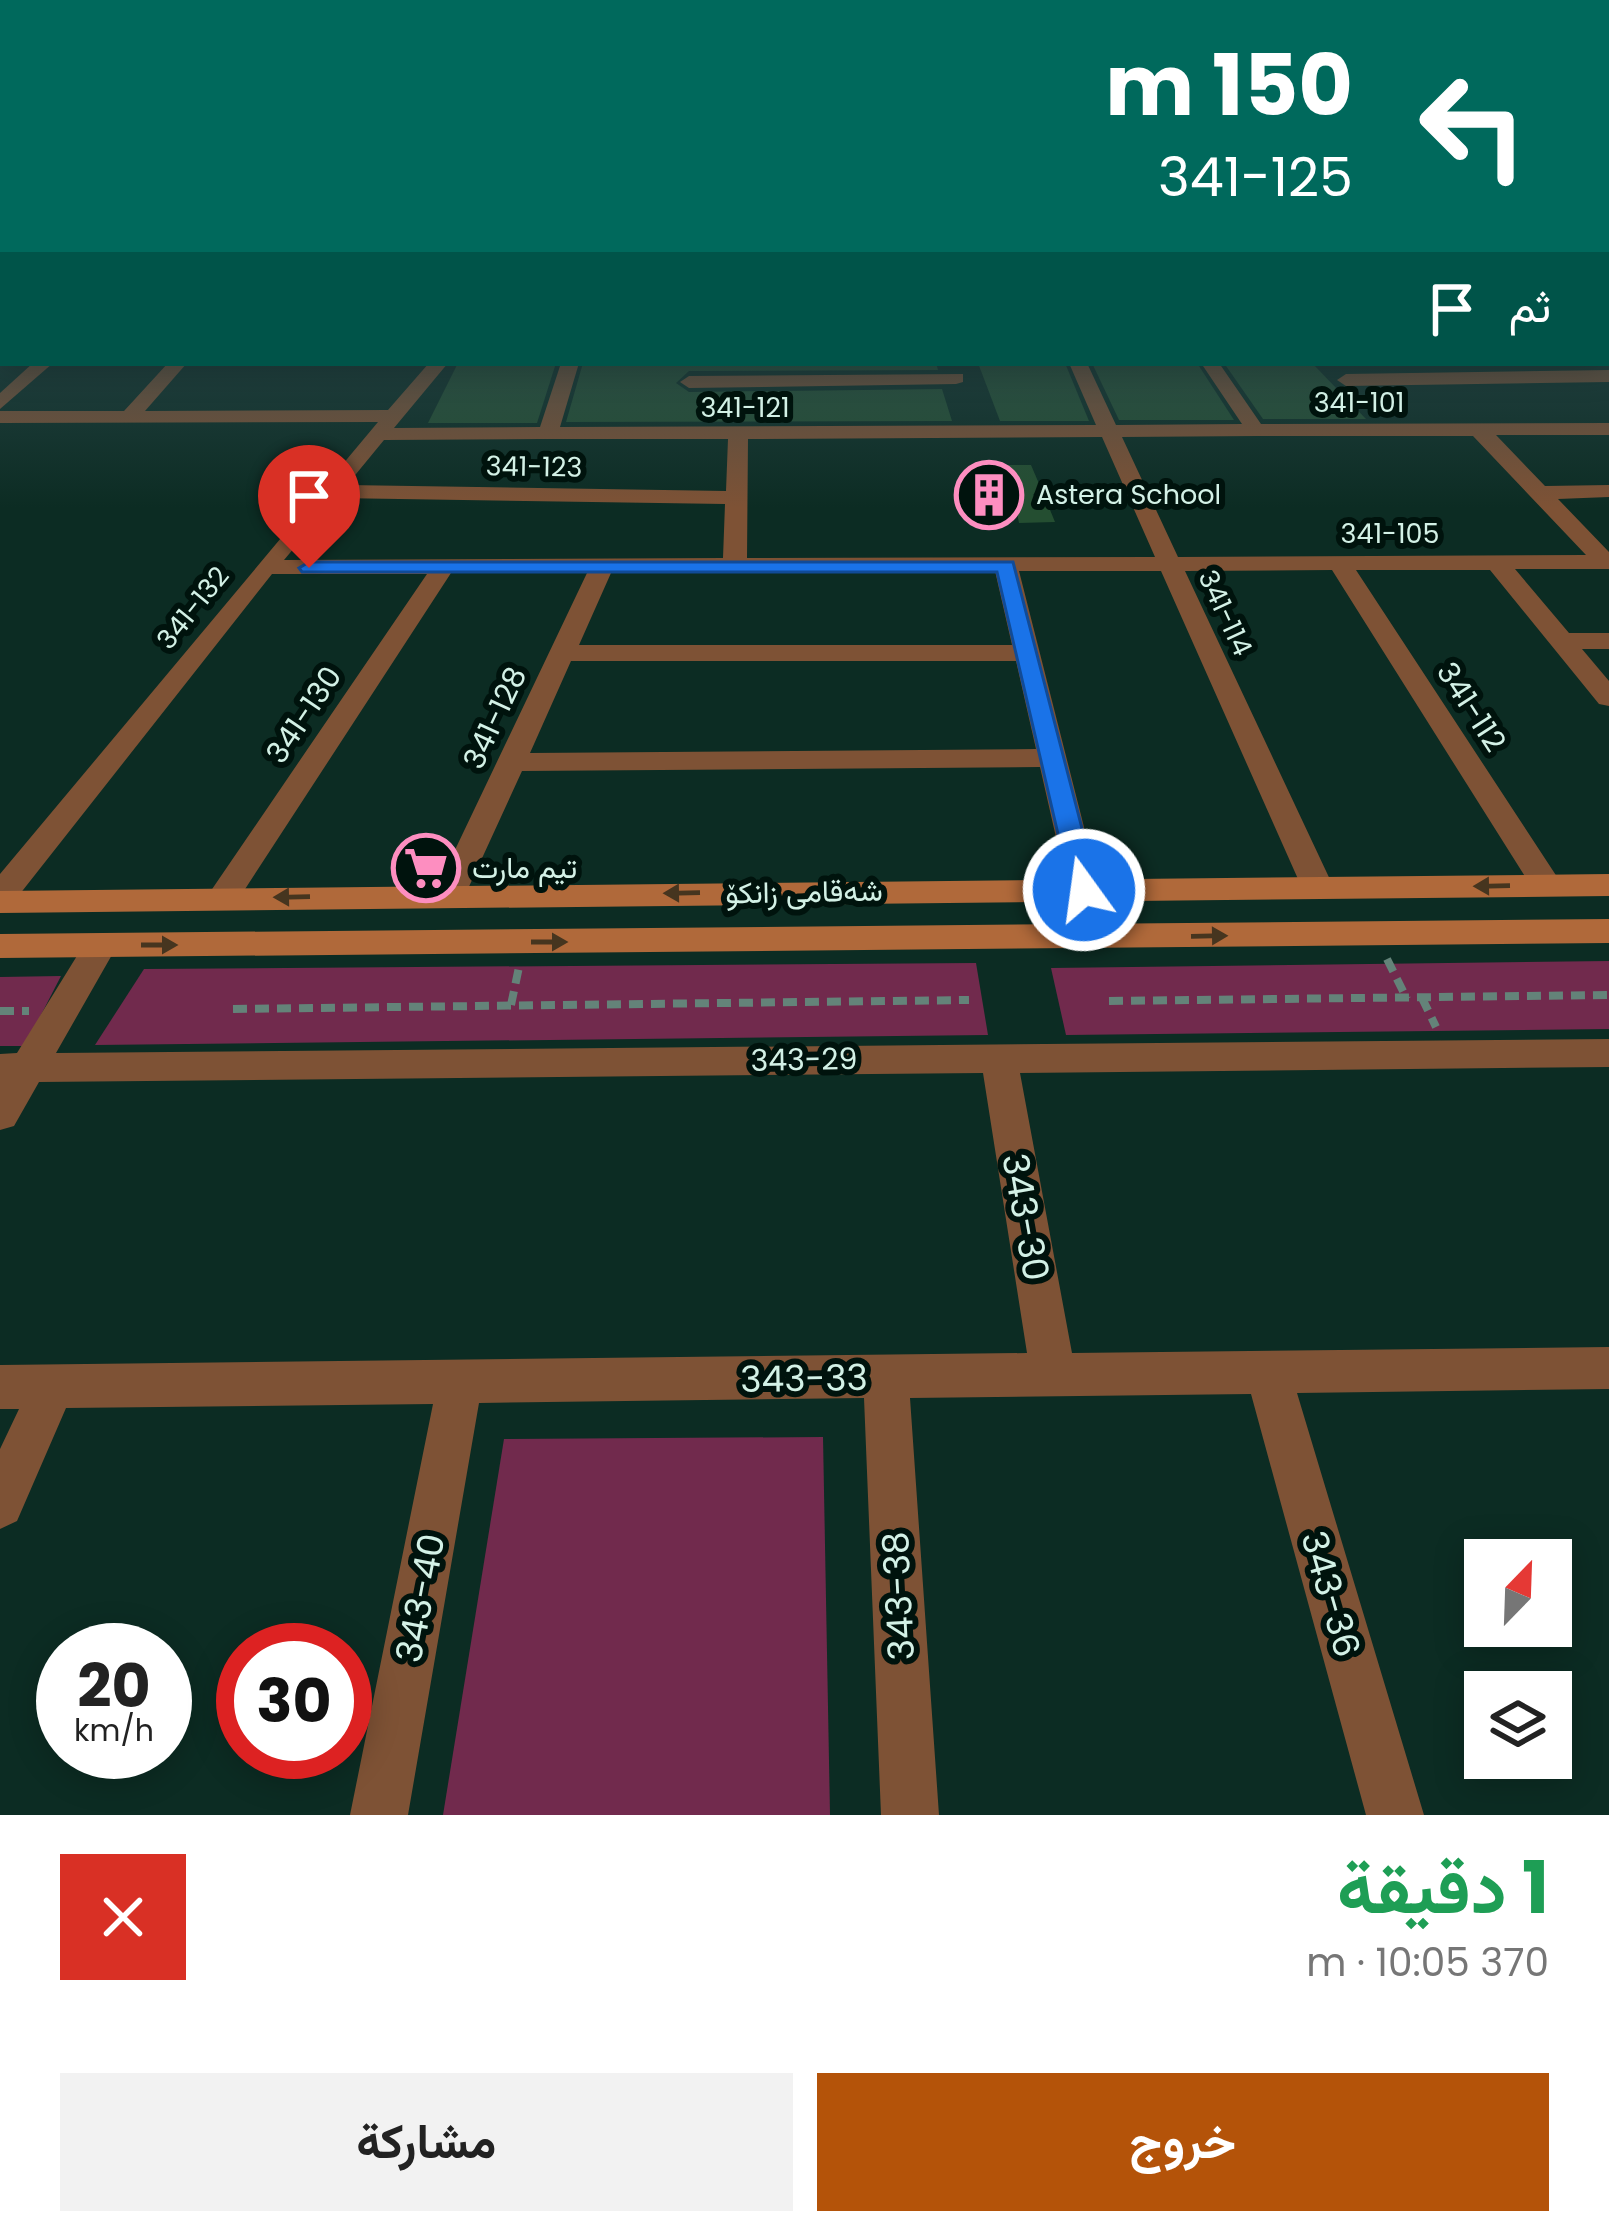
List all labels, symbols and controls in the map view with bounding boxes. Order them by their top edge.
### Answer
text: 150 m [1105,27,1353,144]
icon: left [1395,48,1551,204]
text: 341-125 [1158,139,1353,215]
text: ثم [1509,275,1551,338]
icon: arrive [1419,276,1485,342]
street label: 341-101 [1314,384,1404,421]
street label: 341-121 [700,389,790,426]
pin [258,445,360,568]
street label: 341-123 [485,447,583,486]
building icon: Astera School [954,460,1024,530]
icon: arrive [276,463,342,529]
place label: Astera School [1036,476,1221,513]
street label: 341-105 [1341,515,1439,552]
street label: 341-132 [148,559,237,657]
street label: 341-114 [1190,564,1261,662]
street label: 341-112 [1426,653,1516,760]
street label: 341-130 [255,658,352,772]
street label: 341-128 [452,660,537,776]
position arrow [1021,827,1147,953]
supermarket icon: تیم مارت [391,833,461,903]
place label: تیم مارت [472,846,577,889]
street label: شەقامی زانکۆ [725,869,883,914]
one-way arrow [1472,876,1510,896]
one-way arrow [662,884,700,903]
one-way arrow [272,887,310,907]
one-way arrow [1191,926,1229,946]
one-way arrow [531,932,569,952]
one-way arrow [141,935,179,955]
street label: 343-29 [750,1037,858,1082]
street label: 343-30 [989,1149,1062,1285]
street label: 343-33 [740,1352,868,1405]
street label: 343-36 [1288,1525,1373,1663]
street label: 343-40 [383,1529,458,1667]
street label: 343-38 [870,1530,927,1662]
north arrow [1464,1539,1572,1647]
map controls [1464,1539,1572,1779]
speed limit sign: 30 [216,1623,372,1779]
text: 20 [77,1644,151,1728]
button: layers [1464,1671,1572,1779]
text: km/h [74,1709,154,1752]
text: 1 دقيقة [1337,1837,1549,1938]
button: close [60,1854,186,1980]
text: 370 m · 10:05 [1306,1935,1549,1990]
button: مشاركة [60,2073,793,2211]
button: خروج [817,2073,1549,2211]

